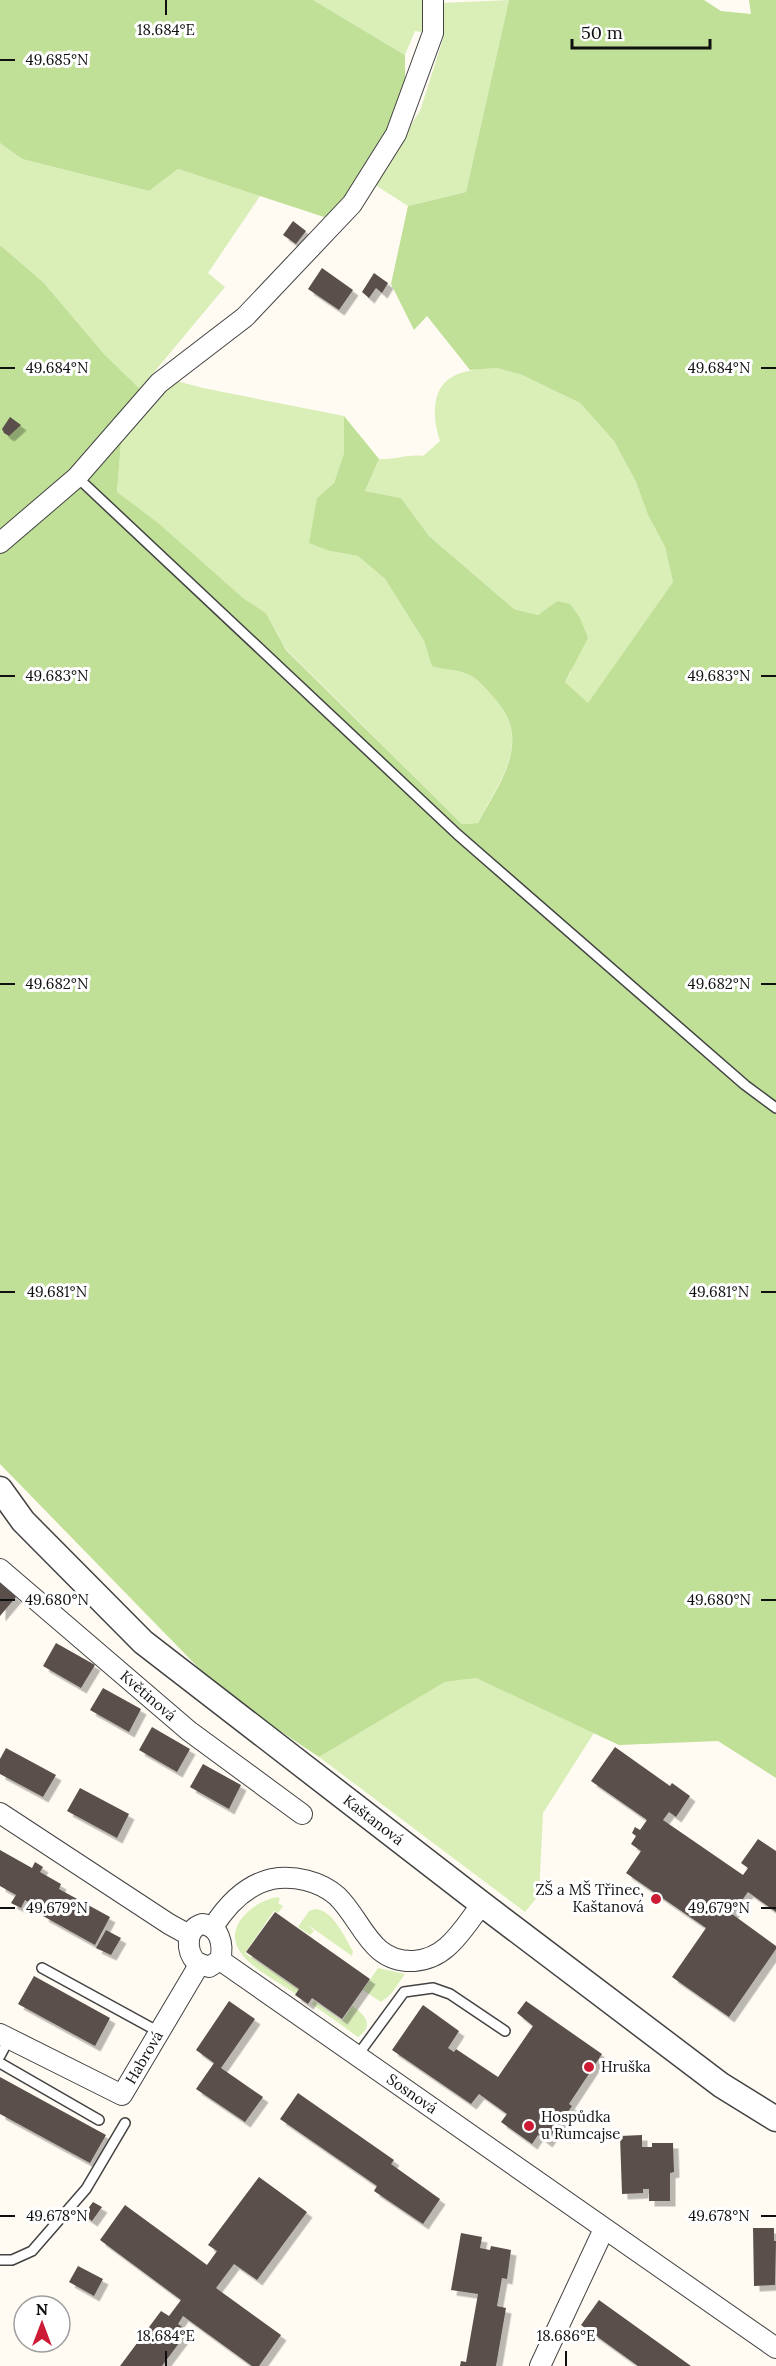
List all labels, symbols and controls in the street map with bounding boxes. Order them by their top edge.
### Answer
scale bar [572,12,710,50]
text: 18.684°E [137,20,195,39]
text: 50 m [581,21,623,44]
text: 49.685°N [26,50,88,69]
text: 49.684°N [26,358,88,377]
text: 49.684°N [688,358,750,377]
text: 49.683°N [25,666,89,685]
text: 49.683°N [687,666,751,685]
text: 49.682°N [26,974,88,993]
text: 49.682°N [688,974,750,993]
text: 49.681°N [27,1282,87,1301]
text: 49.681°N [689,1282,749,1301]
text: 49.680°N [25,1590,89,1609]
text: 49.680°N [687,1590,751,1609]
street label: Květinová [116,1666,181,1725]
street label: Kaštanová [340,1790,408,1849]
place label: ZŠ a MŠ Třinec, Kaštanová [535,1880,644,1916]
marker: ZŠ a MŠ Třinec, Kaštanová [649,1892,663,1906]
text: 49.679°N [26,1898,88,1917]
text: 49.679°N [688,1898,750,1917]
street label: Habrová [121,2027,167,2087]
place label: Hruška [601,2057,651,2076]
marker: Hruška [582,2060,596,2074]
street label: Sosnová [383,2069,441,2118]
place label: Hospůdka u Rumcajse [541,2107,620,2143]
marker: Hospůdka u Rumcajse [522,2119,536,2133]
text: 49.678°N [26,2206,88,2225]
text: 49.678°N [688,2206,750,2225]
north arrow [12,2294,72,2354]
text: N [36,2299,48,2319]
text: 18.684°E [137,2326,195,2345]
text: 18.686°E [537,2326,595,2345]

